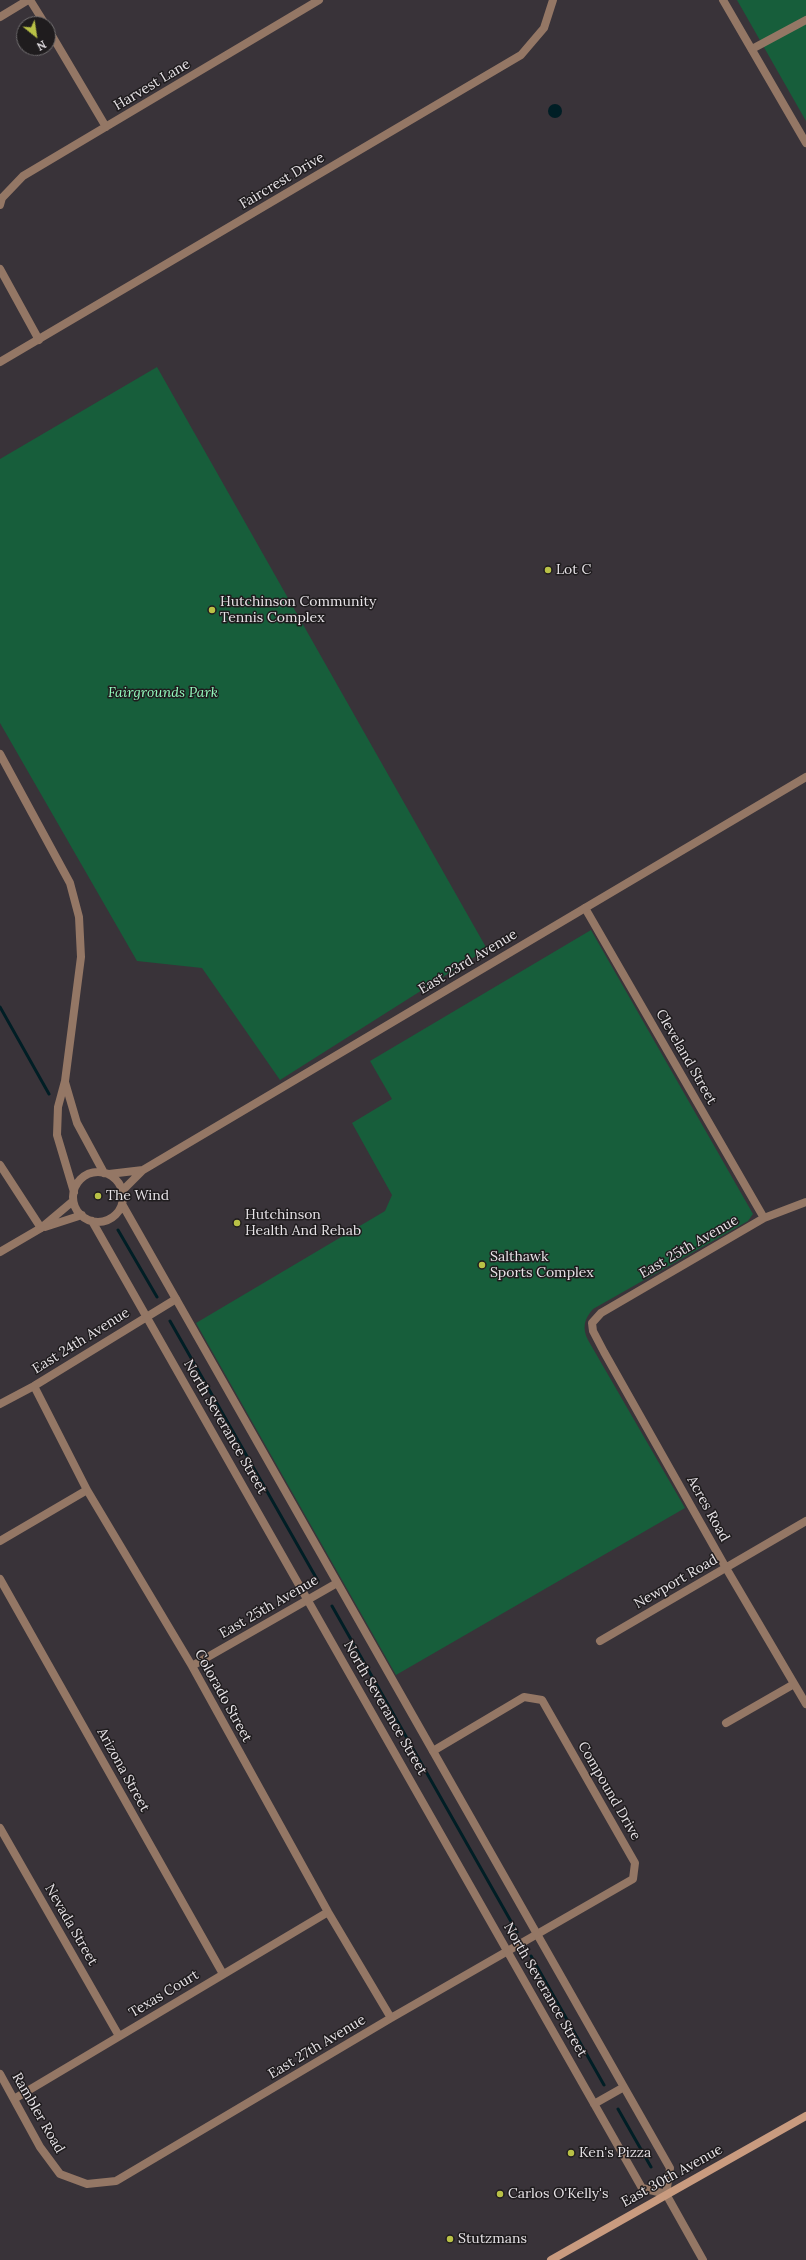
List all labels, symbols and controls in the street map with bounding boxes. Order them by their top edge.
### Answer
north arrow [16,16,56,56]
text: N [34,37,49,54]
street label: Harvest Lane [111,56,193,114]
street label: Faircrest Drive [237,149,327,213]
place label: Lot C [556,562,591,578]
marker: Lot C [543,565,553,575]
place label: Hutchinson Community Tennis Complex [220,594,376,626]
marker: Hutchinson Community Tennis Complex [207,605,217,615]
park label: Fairgrounds Park [108,685,218,701]
street label: East 23rd Avenue [416,926,520,998]
street label: Cleveland Street [652,1006,720,1108]
place label: The Wind [106,1188,169,1204]
marker: The Wind [93,1191,103,1201]
place label: Hutchinson Health And Rehab [245,1207,361,1240]
street label: East 25th Avenue [636,1212,742,1282]
marker: Hutchinson Health And Rehab [232,1218,242,1228]
place label: Salthawk Sports Complex [490,1249,594,1282]
marker: Salthawk Sports Complex [477,1260,487,1270]
street label: East 24th Avenue [29,1304,133,1378]
street label: North Severance Street [180,1357,270,1497]
street label: Acres Road [683,1473,733,1545]
street label: Newport Road [631,1551,721,1613]
street label: East 25th Avenue [216,1572,322,1642]
street label: North Severance Street [340,1638,430,1778]
street label: Colorado Street [191,1647,255,1745]
street label: Arizona Street [93,1725,153,1815]
street label: Compound Drive [574,1739,644,1843]
street label: Nevada Street [41,1881,101,1969]
street label: North Severance Street [500,1920,590,2060]
street label: Texas Court [126,1967,202,2021]
street label: East 27th Avenue [265,2011,369,2083]
street label: Rambler Road [8,2070,68,2156]
street label: East 30th Avenue [619,2141,725,2211]
place label: Ken's Pizza [579,2145,651,2161]
marker: Ken's Pizza [566,2148,576,2158]
place label: Carlos O'Kelly's [508,2186,608,2202]
marker: Carlos O'Kelly's [495,2189,505,2199]
place label: Stutzmans [458,2231,527,2247]
marker: Stutzmans [445,2234,455,2244]

